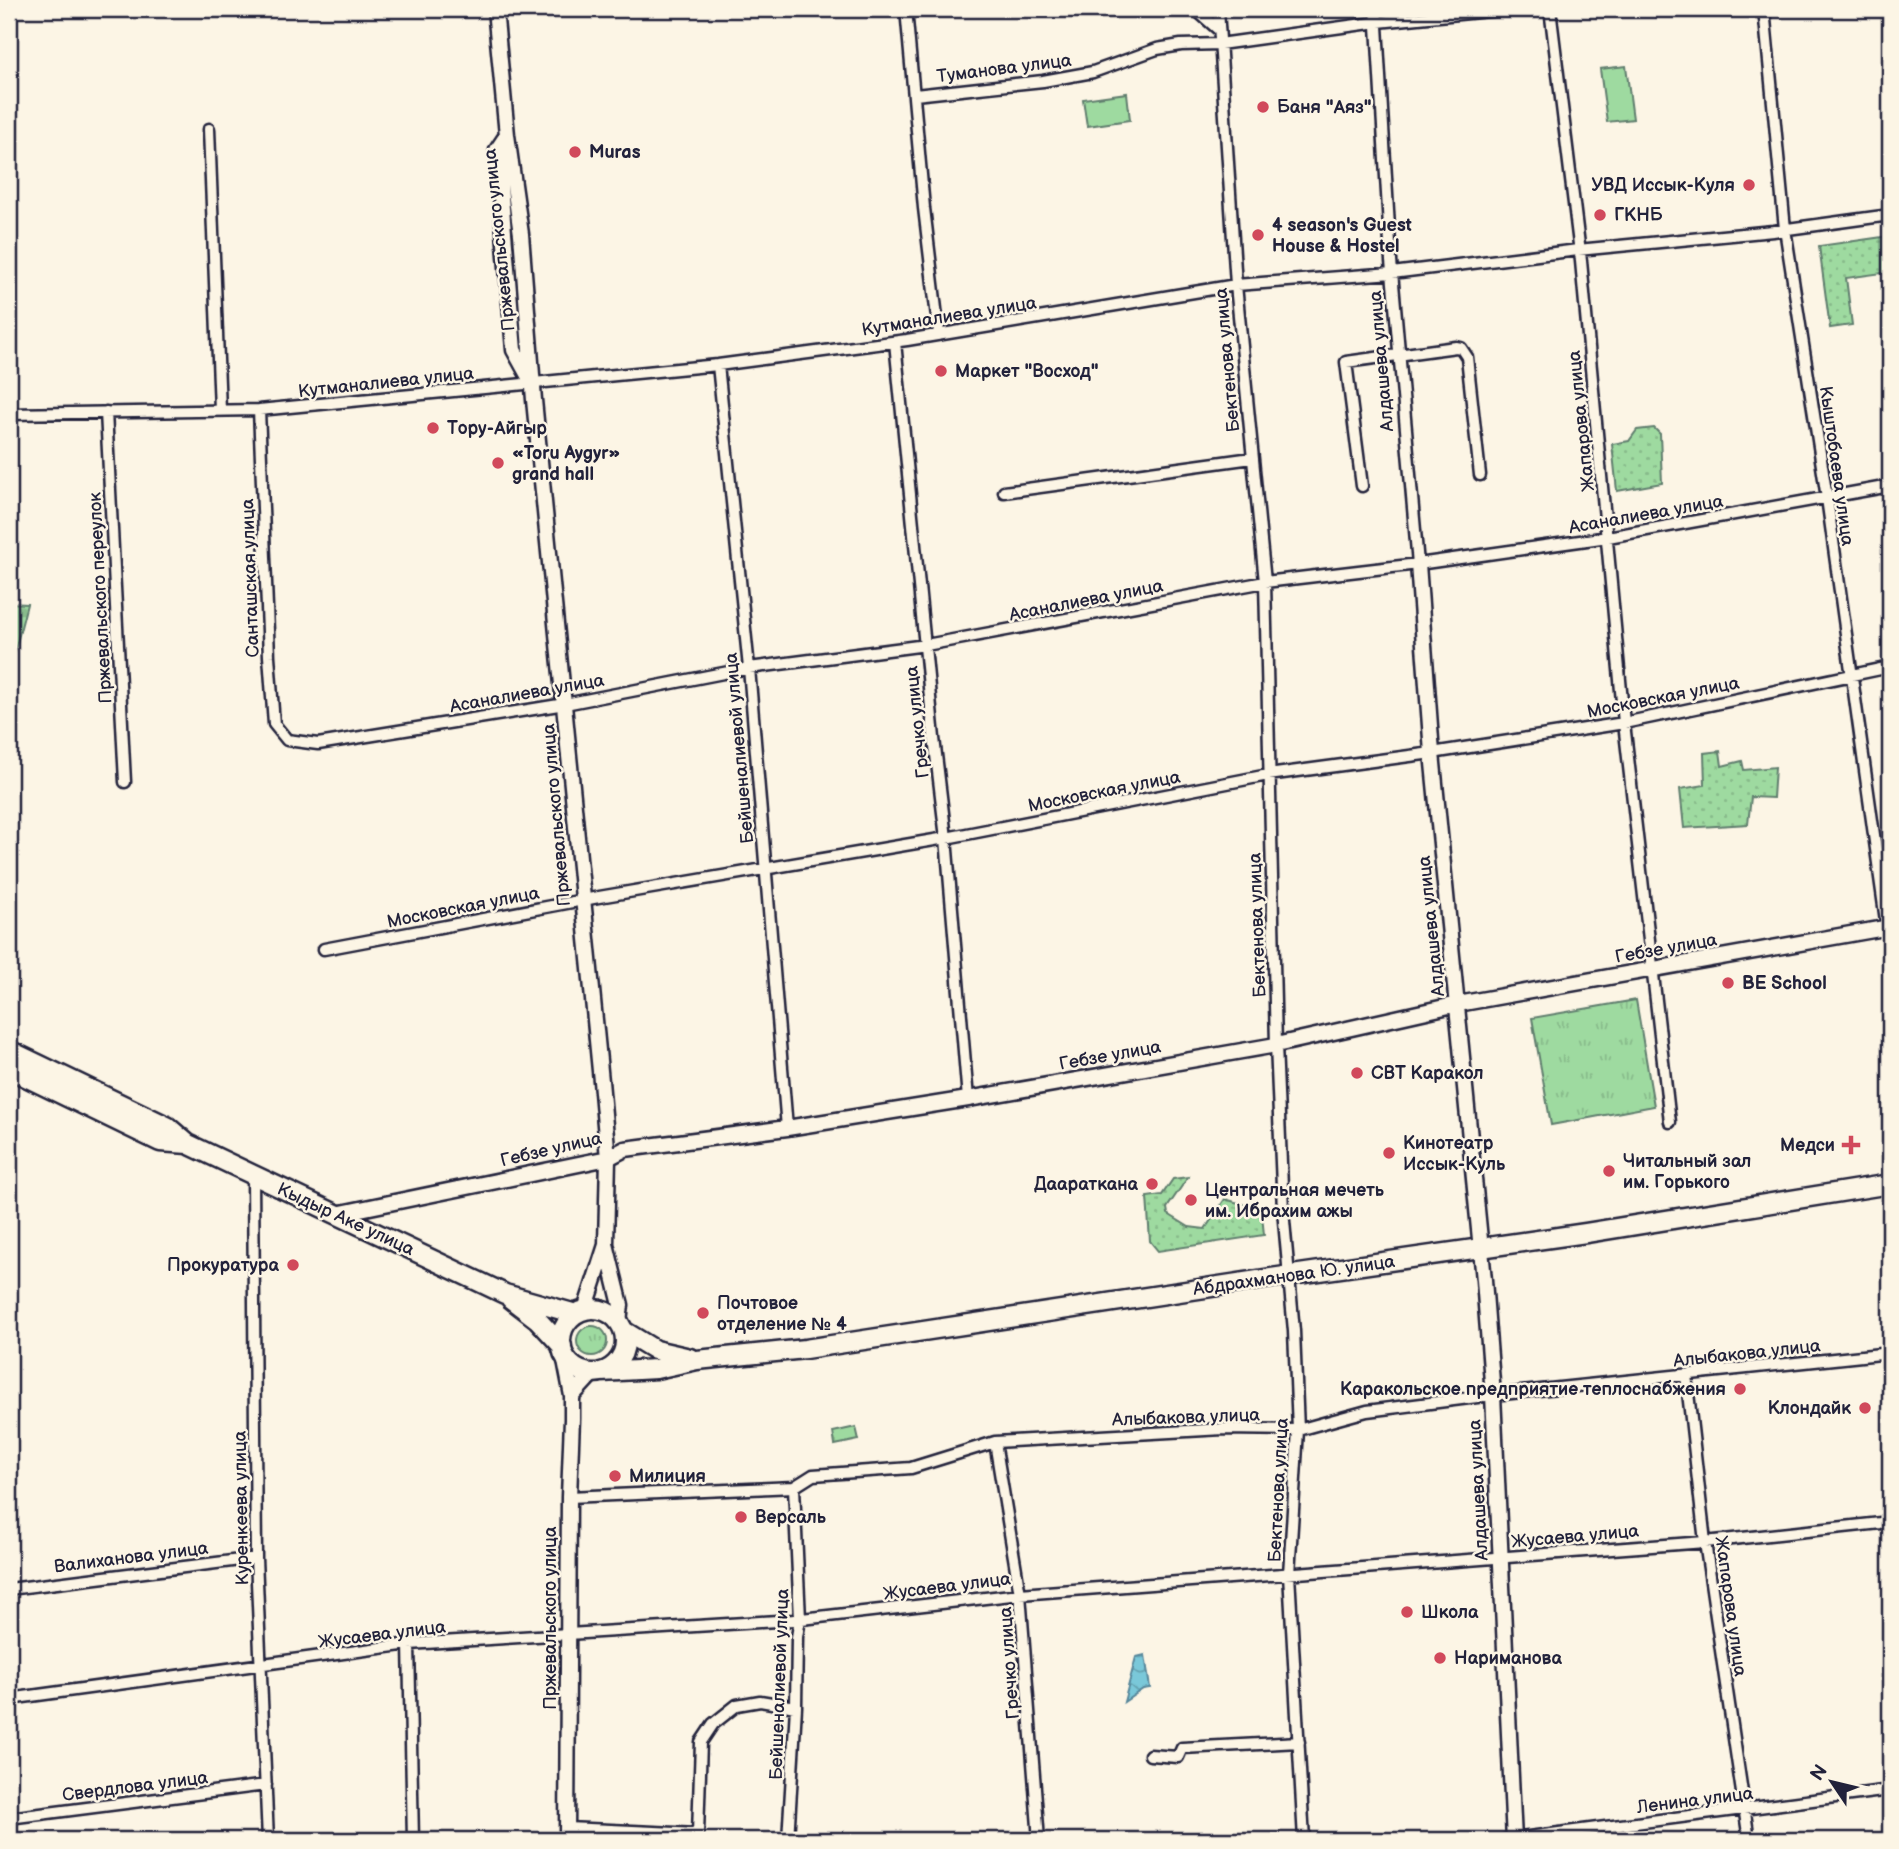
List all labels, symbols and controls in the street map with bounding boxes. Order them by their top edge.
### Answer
street label: Туманова улица [936,50,1073,87]
place label: Баня "Аяз" [1277,97,1372,118]
marker: Баня "Аяз" [1255,99,1271,115]
place label: Muras [589,142,641,163]
marker: Muras [567,144,583,160]
street label: Пржевальского улица [479,147,520,332]
place label: УВД Иссык-Куля [1591,175,1735,196]
marker: УВД Иссык-Куля [1741,177,1757,193]
place label: ГКНБ [1614,205,1663,226]
marker: ГКНБ [1592,207,1608,223]
place label: 4 season's Guest House & Hostel [1272,215,1412,257]
marker: 4 season's Guest House & Hostel [1250,227,1266,243]
street label: Бектенова улица [1211,287,1244,433]
street label: Алдашева улица [1365,289,1398,433]
street label: Кутманалиева улица [860,292,1038,341]
street label: Жапарова улица [1564,349,1599,493]
place label: Маркет "Восход" [955,361,1099,382]
street label: Кутманалиева улица [297,363,475,402]
marker: Маркет "Восход" [933,363,949,379]
street label: Кыштобаева улица [1815,385,1858,548]
place label: Тору-Айгыр [447,418,547,439]
marker: Тору-Айгыр [425,420,441,436]
place label: «Toru Aygyr» grand hall [512,443,620,485]
marker: «Toru Aygyr» grand hall [490,455,506,471]
street label: Пржевальского переулок [84,491,117,704]
street label: Асаналиева улица [1566,491,1725,539]
street label: Санташская улица [237,498,264,658]
street label: Асаналиева улица [1006,575,1165,626]
street label: Бейшеналиевой улица [721,651,758,844]
street label: Гречко улица [901,664,934,779]
street label: Асаналиева улица [447,670,606,718]
street label: Московская улица [1585,672,1741,723]
street label: Пржевальского улица [538,722,575,907]
street label: Московская улица [1026,766,1182,817]
street label: Бектенова улица [1244,852,1271,998]
street label: Алдашева улица [1414,854,1449,998]
street label: Московская улица [385,882,541,933]
street label: Гебзе улица [1613,929,1719,968]
place label: BE School [1742,973,1827,994]
marker: BE School [1720,975,1736,991]
street label: Гебзе улица [1057,1036,1163,1075]
place label: СВТ Каракол [1371,1063,1484,1084]
marker: СВТ Каракол [1349,1065,1365,1081]
street label: Гебзе улица [498,1128,604,1171]
place label: Кинотеатр Иссык-Куль [1403,1133,1506,1175]
place label: Медси [1780,1135,1835,1156]
marker: Медси [1841,1135,1861,1155]
marker: Кинотеатр Иссык-Куль [1381,1145,1397,1161]
place label: Читальный зал им. Горького [1623,1151,1751,1193]
marker: Читальный зал им. Горького [1601,1163,1617,1179]
place label: Даараткана [1034,1174,1139,1195]
marker: Даараткана [1144,1176,1160,1192]
street label: Кыдыр Аке улица [274,1179,418,1261]
place label: Центральная мечеть им. Ибрахим ажы [1205,1180,1385,1222]
marker: Центральная мечеть им. Ибрахим ажы [1183,1192,1199,1208]
street label: Абдрахманова Ю. улица [1191,1251,1397,1300]
place label: Прокуратура [167,1255,280,1276]
marker: Прокуратура [285,1257,301,1273]
place label: Почтовое отделение № 4 [717,1293,847,1335]
marker: Почтовое отделение № 4 [695,1305,711,1321]
street label: Алыбакова улица [1671,1335,1822,1372]
place label: Каракольское предприятие теплоснабжения [1340,1379,1726,1400]
marker: Каракольское предприятие теплоснабжения [1732,1381,1748,1397]
place label: Клондайк [1768,1398,1851,1419]
marker: Клондайк [1857,1400,1873,1416]
street label: Алыбакова улица [1111,1404,1261,1431]
street label: Бектенова улица [1264,1417,1293,1563]
street label: Алдашева улица [1464,1418,1493,1562]
street label: Куренкеева улица [230,1430,253,1585]
place label: Милиция [629,1466,706,1487]
marker: Милиция [607,1468,623,1484]
place label: Версаль [755,1507,827,1528]
marker: Версаль [733,1509,749,1525]
street label: Жусаева улица [1510,1520,1640,1553]
street label: Пржевальского улица [540,1526,561,1710]
street label: Жапарова улица [1710,1534,1751,1678]
street label: Валиханова улица [53,1538,210,1577]
street label: Жусаева улица [882,1568,1012,1605]
street label: Бейшеналиевой улица [766,1588,793,1780]
place label: Школа [1421,1602,1479,1623]
marker: Школа [1399,1604,1415,1620]
street label: Гречко улица [995,1606,1024,1720]
street label: Жусаева улица [317,1616,447,1653]
place label: Нариманова [1454,1648,1562,1669]
marker: Нариманова [1432,1650,1448,1666]
north arrow [1798,1748,1868,1818]
text: N [1806,1761,1833,1786]
street label: Свердлова улица [61,1767,209,1806]
street label: Ленина улица [1635,1783,1755,1818]

